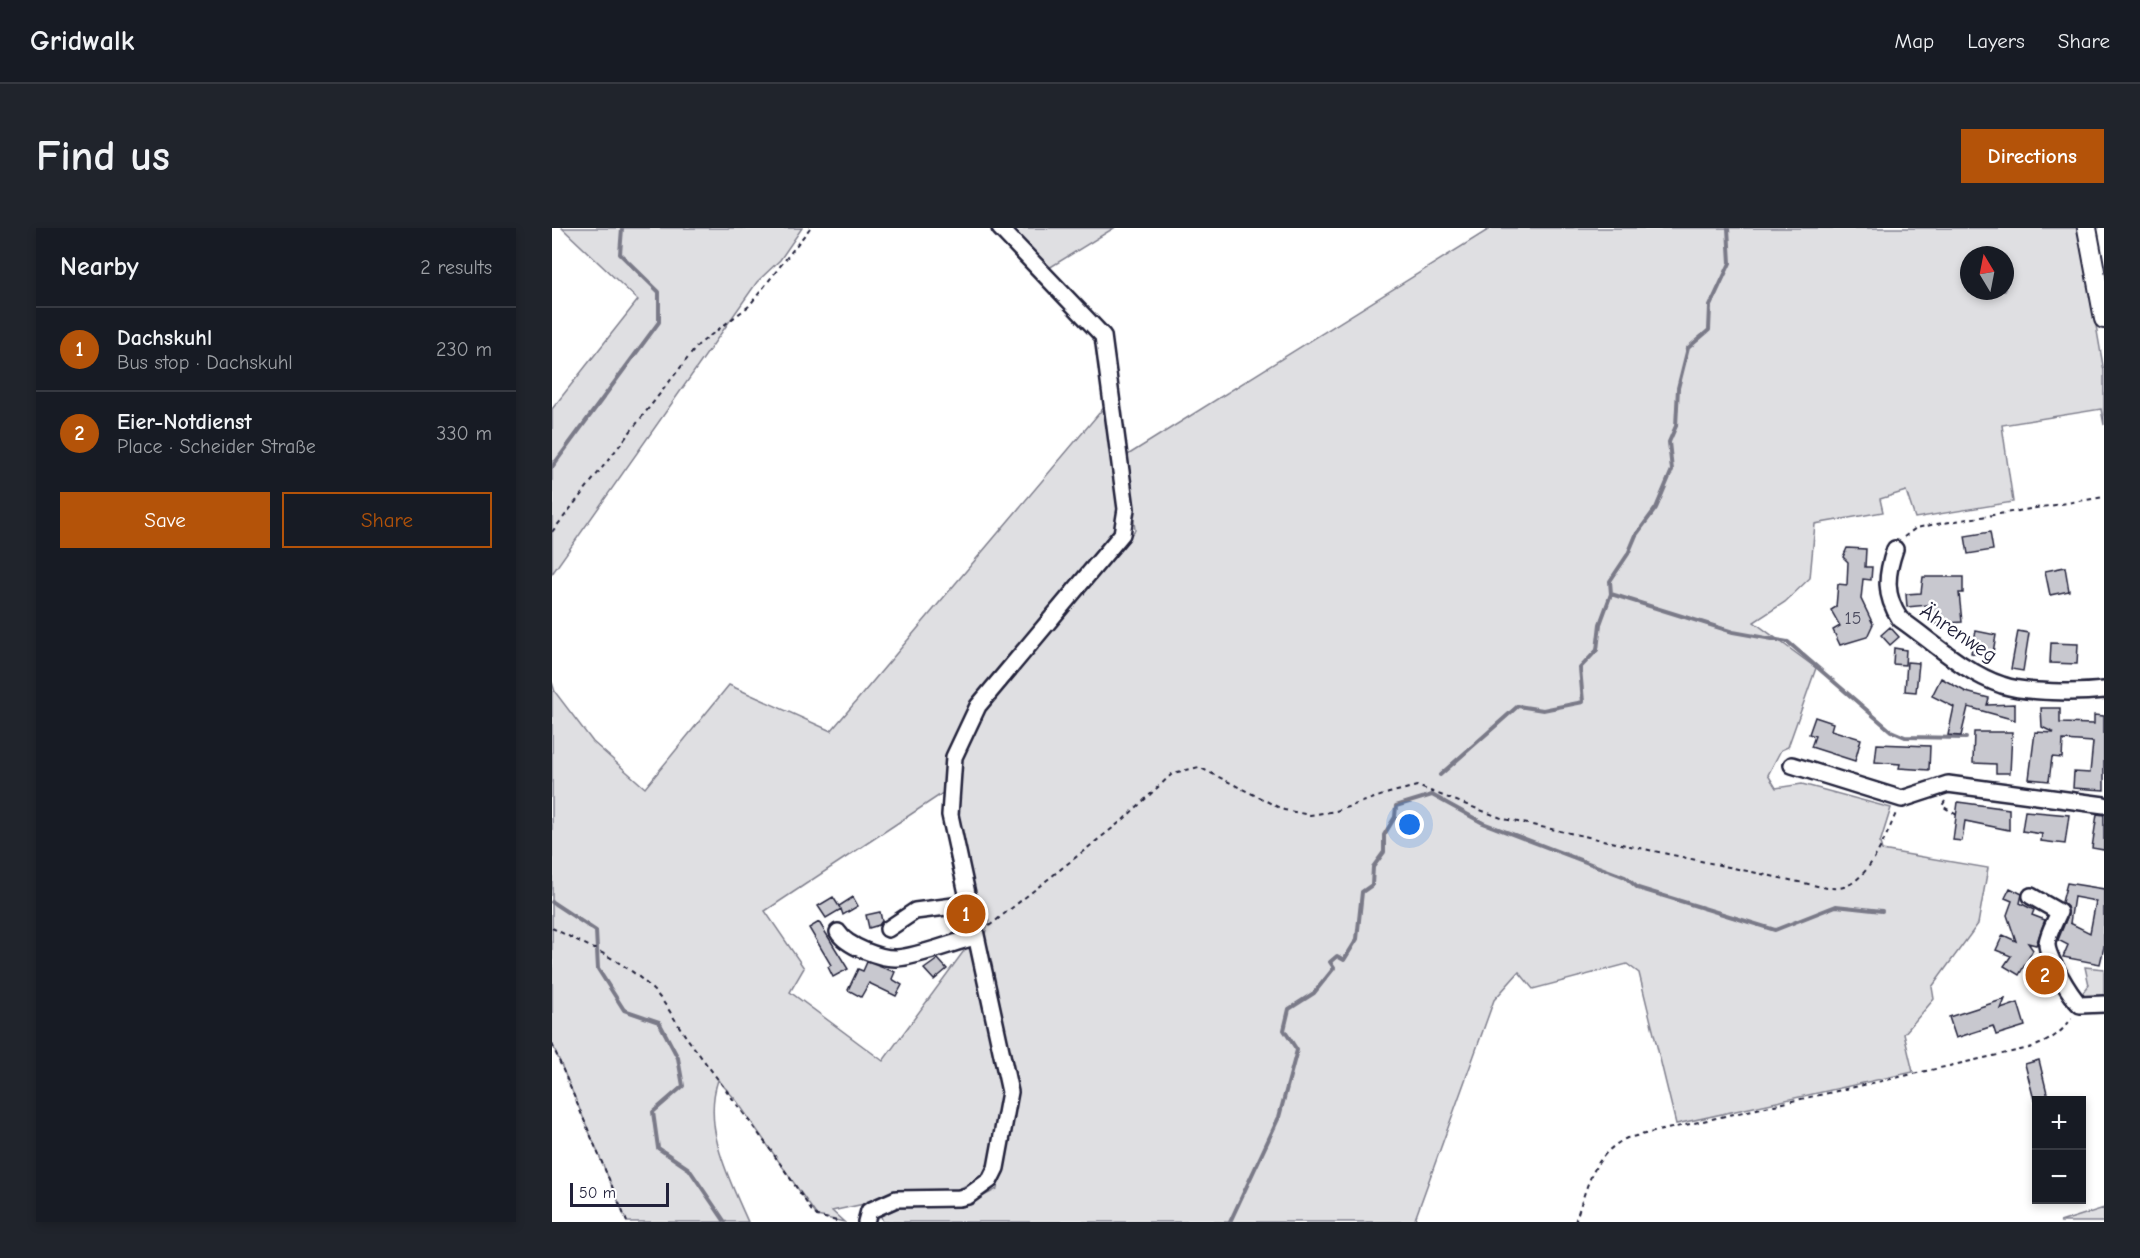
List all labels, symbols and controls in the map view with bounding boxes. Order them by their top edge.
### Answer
text: Gridwalk [30,25,134,57]
text: Map [1895,29,1934,53]
text: Layers [1967,29,2025,53]
text: Share [2058,29,2110,53]
button: Directions [1961,129,2104,183]
text: Find us [36,132,170,181]
north arrow [1960,246,2014,300]
text: Nearby [60,252,139,282]
text: 2 results [420,256,492,279]
text: Dachskuhl [117,325,212,351]
text: 1 [76,338,83,361]
text: 230 m [436,338,492,361]
text: Bus stop · Dachskuhl [117,351,293,374]
text: Eier-Notdienst [117,409,252,435]
text: 2 [75,422,84,445]
text: 330 m [436,422,492,445]
text: Place · Scheider Straße [117,435,316,458]
button: Save [60,492,270,548]
button: Share [282,492,492,548]
street label: Ährenweg [1916,599,2002,667]
house number: 15 [1845,608,1861,629]
your location [1395,810,1424,839]
pin: 1 [946,892,986,936]
pin: 2 [2026,952,2064,998]
map controls [2032,1096,2086,1204]
button: + [2032,1096,2086,1150]
button: − [2032,1150,2086,1204]
scale bar [570,1180,669,1208]
text: 50 m [579,1184,616,1202]

